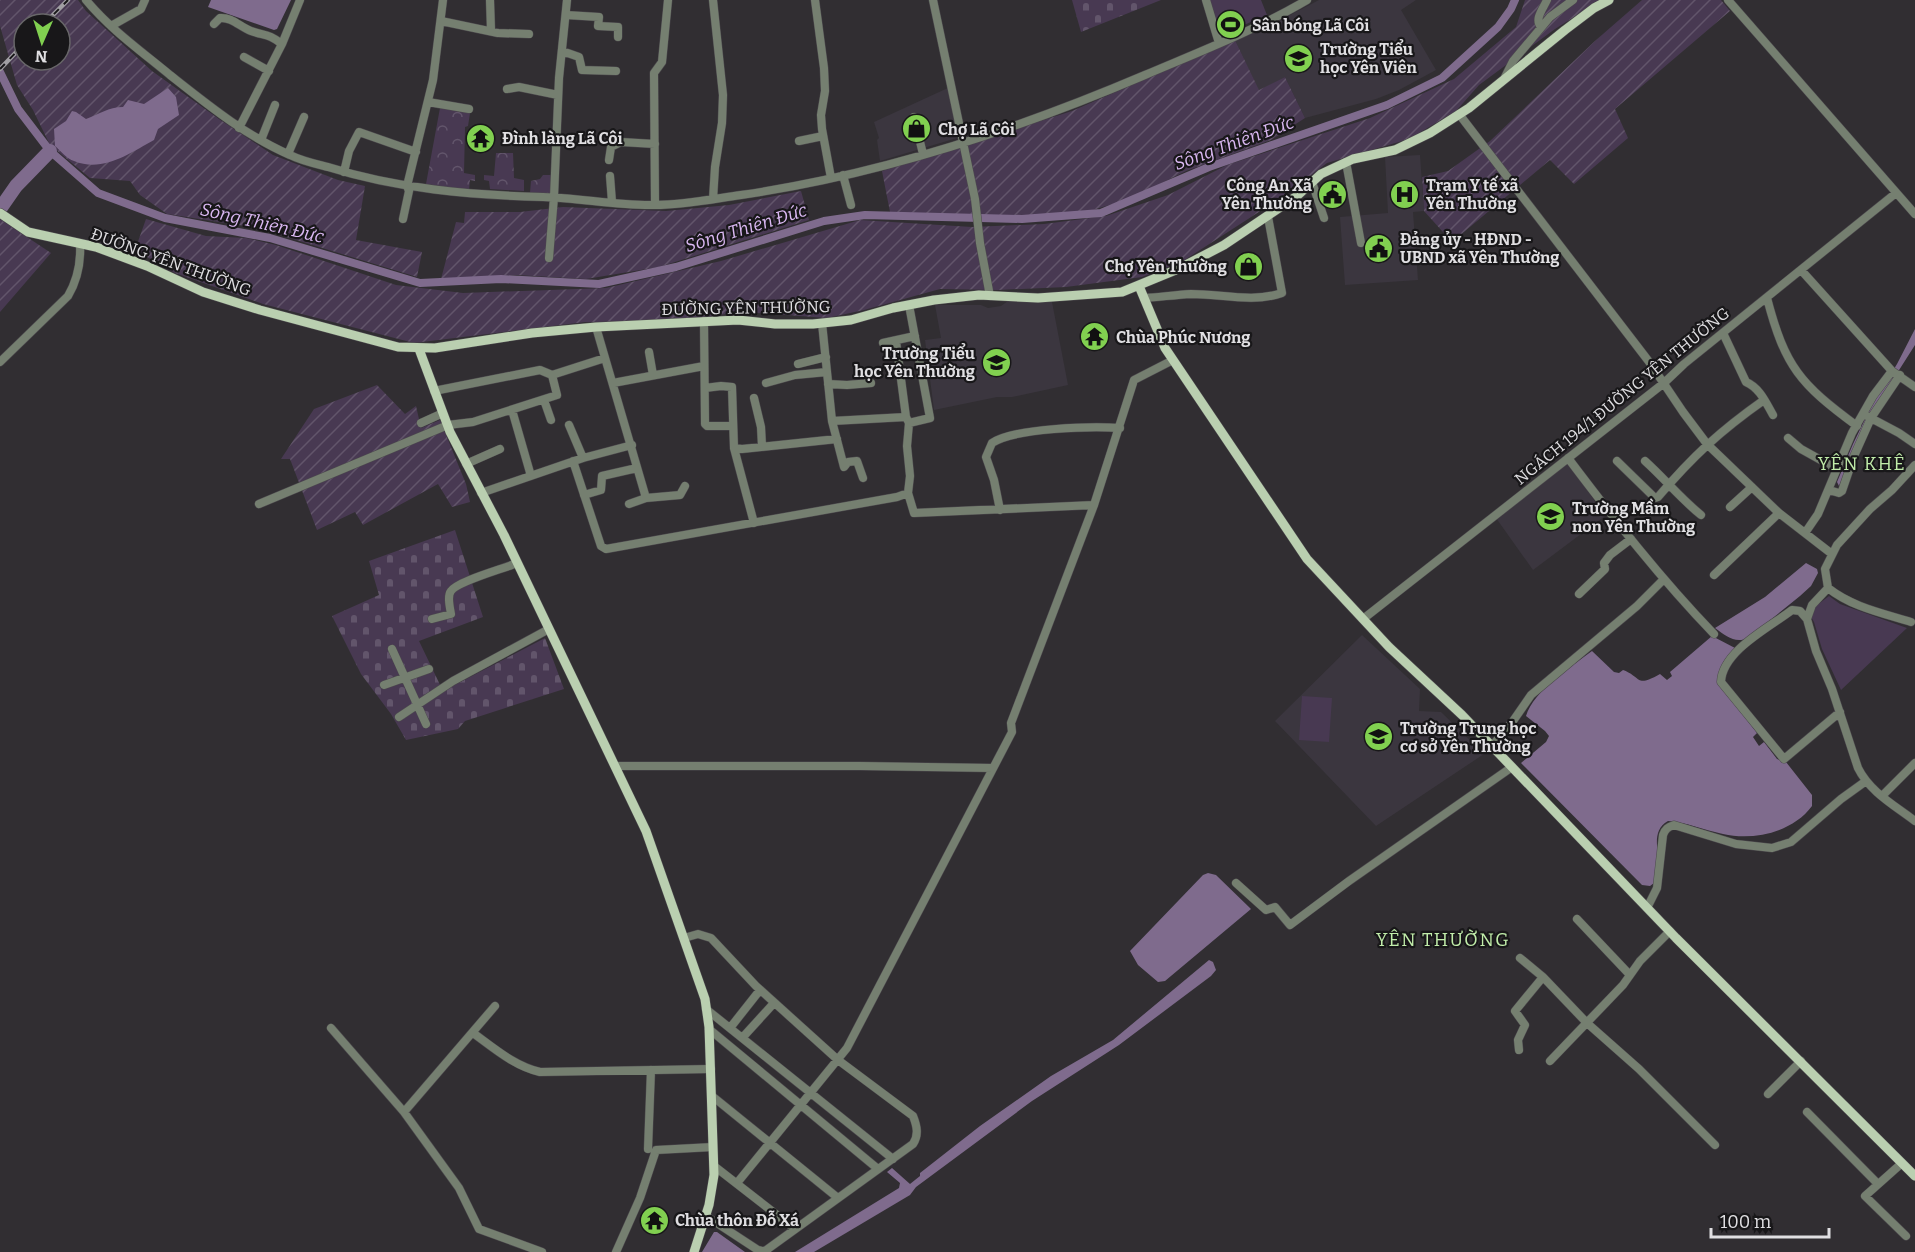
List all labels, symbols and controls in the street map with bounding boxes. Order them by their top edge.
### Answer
sports icon: Sân bóng Lã Côi [1215,9,1247,41]
north arrow [12,12,72,72]
place label: Sân bóng Lã Côi [1252,16,1369,35]
place label: Trường Tiểu học Yên Viên [1320,39,1418,77]
school or university icon: Trường Tiểu học Yên Viên [1283,42,1315,74]
text: N [35,47,48,66]
water label: Sông Thiên Đức [1171,111,1297,175]
shop icon: Chợ Lã Côi [901,113,933,145]
place label: Chợ Lã Côi [938,120,1015,139]
temple icon: Đình làng Lã Côi [465,122,497,154]
place label: Đình làng Lã Côi [502,129,623,148]
place label: Trạm Y tế xã Yên Thường [1426,175,1519,213]
place label: Công An Xã Yên Thường [1222,176,1312,213]
public building icon: Công An Xã Yên Thường [1317,178,1349,210]
hospital icon: Trạm Y tế xã Yên Thường [1389,178,1421,210]
water label: Sông Thiên Đức [198,198,326,248]
water label: Sông Thiên Đức [682,199,810,257]
street label: ĐƯỜNG YÊN THƯỜNG [88,223,254,300]
place label: Đảng ủy - HĐND - UBND xã Yên Thường [1400,230,1559,267]
public building icon: Đảng ủy - HĐND - UBND xã Yên Thường [1363,232,1395,264]
shop icon: Chợ Yên Thường [1232,250,1264,282]
place label: Chợ Yên Thường [1104,257,1227,276]
street label: ĐƯỜNG YÊN THƯỜNG [661,296,831,319]
street label: NGÁCH 194/1 ĐƯỜNG YÊN THƯỜNG [1510,303,1733,489]
temple icon: Chùa Phúc Nương [1079,321,1111,353]
place label: Chùa Phúc Nương [1116,328,1251,347]
place label: Trường Tiểu học Yên Thường [854,343,975,381]
school or university icon: Trường Tiểu học Yên Thường [980,346,1012,378]
district label: YÊN KHÊ [1818,453,1906,475]
place label: Trường Mầm non Yên Thường [1572,498,1695,536]
school or university icon: Trường Mầm non Yên Thường [1535,501,1567,533]
place label: Trường Trung học cơ sở Yên Thường [1400,719,1537,756]
school or university icon: Trường Trung học cơ sở Yên Thường [1363,721,1395,753]
district label: YÊN THƯỜNG [1376,929,1510,951]
scale bar [1711,1201,1830,1239]
temple icon: Chùa thôn Đỗ Xá [638,1204,670,1236]
place label: Chùa thôn Đỗ Xá [675,1210,799,1230]
text: 100 m [1720,1211,1771,1233]

